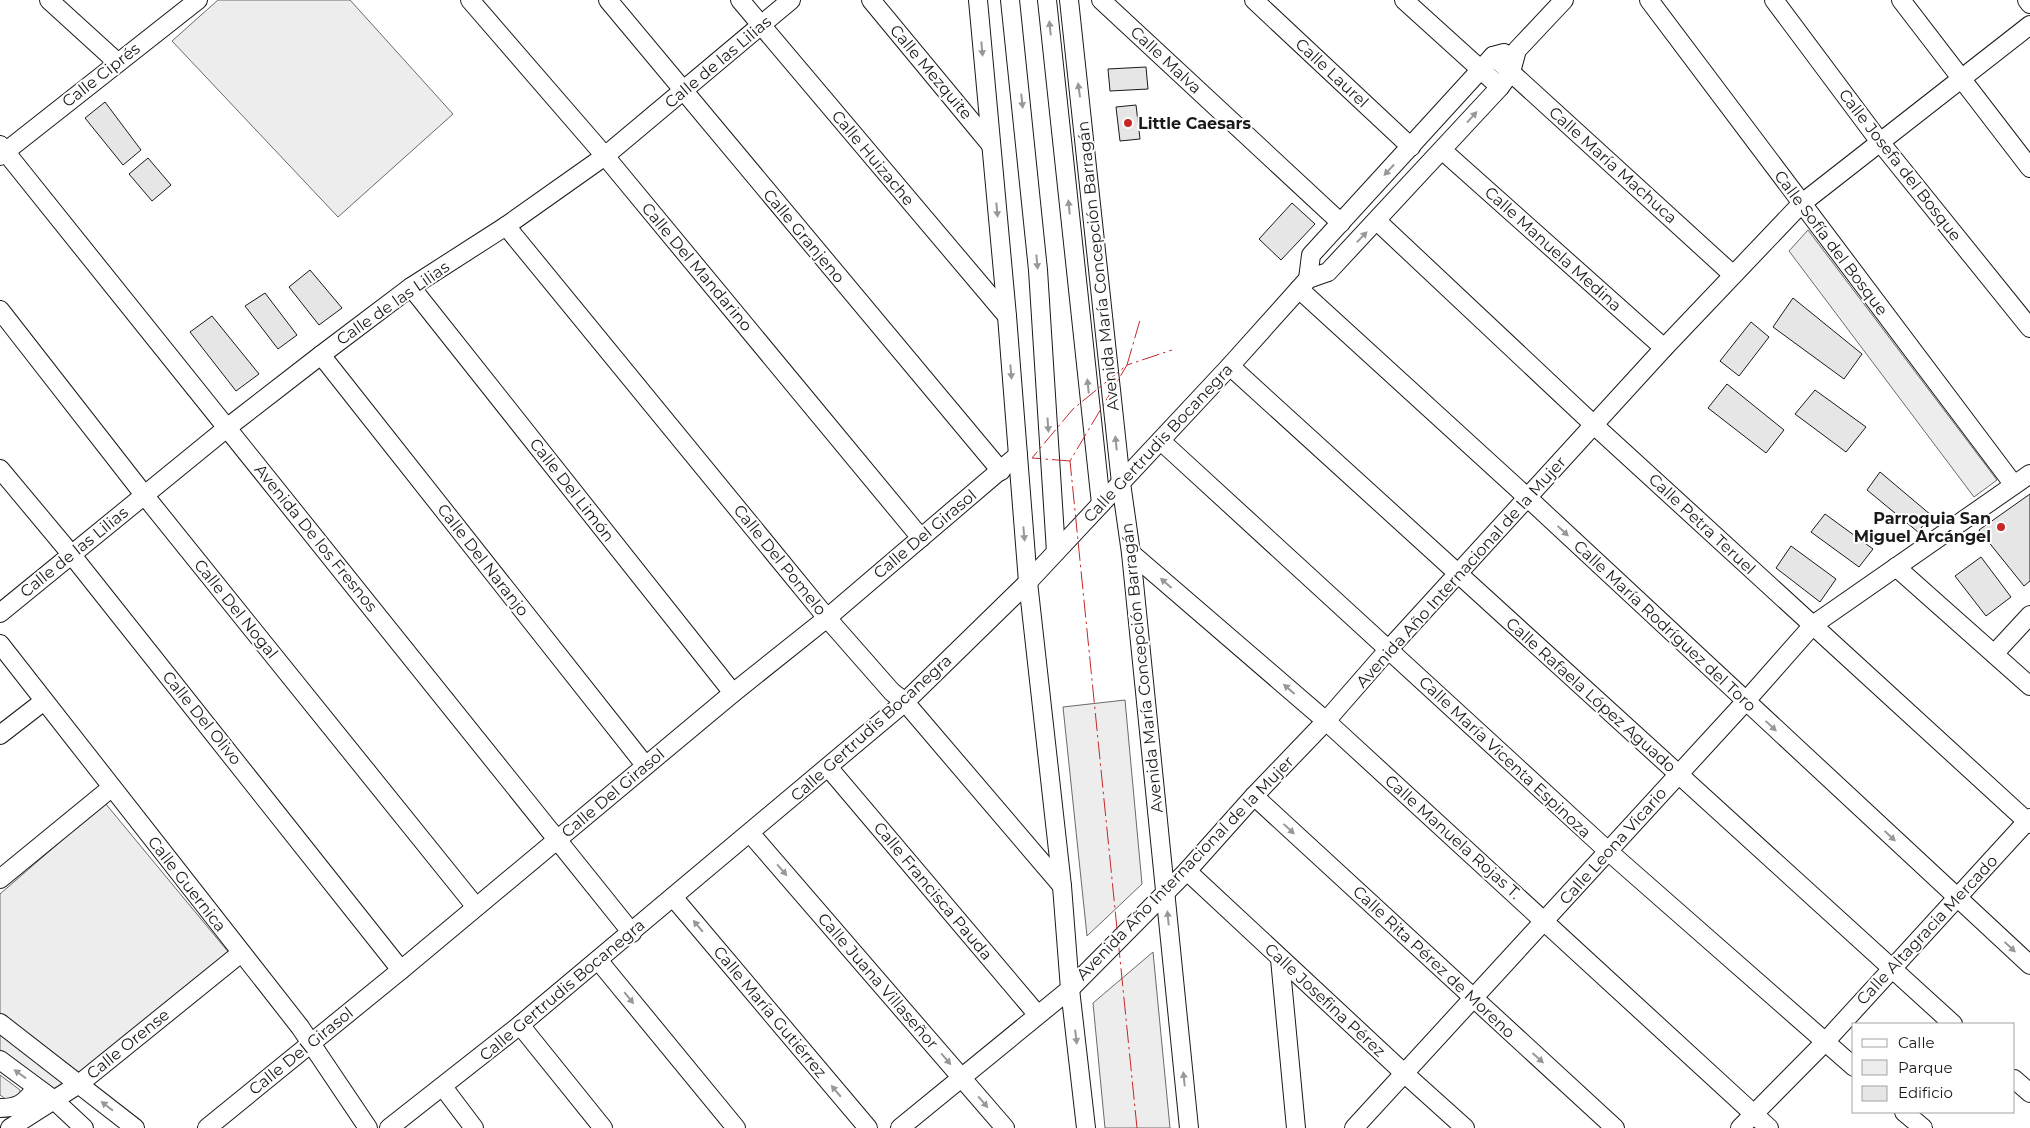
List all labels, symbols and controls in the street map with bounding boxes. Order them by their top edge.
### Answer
street label: Calle de las Lilias [661,12,775,112]
one-way arrow [1046,19,1054,35]
street label: Calle Mezquite [886,21,976,123]
street label: Calle Malva [1127,22,1205,98]
street label: Calle Laurel [1292,34,1372,112]
street label: Calle Ciprés [58,39,144,111]
one-way arrow [978,41,986,57]
one-way arrow [1075,82,1083,98]
street label: Calle Josefa del Bosque [1835,85,1965,245]
one-way arrow [1018,93,1026,109]
street label: Calle María Machuca [1545,103,1681,227]
street label: Calle Huizache [828,107,918,209]
one-way arrow [1467,111,1478,124]
place label: Little Caesars [1138,114,1251,133]
marker: Little Caesars [1122,117,1134,129]
street label: Avenida María Concepción Barragán [1073,120,1123,412]
one-way arrow [1383,164,1395,176]
street label: Calle Sofía del Bosque [1770,167,1892,319]
street label: Calle Manuela Medina [1481,183,1625,315]
street label: Calle Granjeno [759,185,849,287]
one-way arrow [1065,198,1073,214]
street label: Calle Del Mandarino [638,199,756,335]
one-way arrow [993,203,1001,219]
one-way arrow [1356,231,1368,243]
one-way arrow [1033,255,1041,271]
street label: Calle de las Lilias [333,257,453,349]
street label: Calle Gertrudis Bocanegra [1080,360,1236,526]
one-way arrow [1007,365,1015,381]
one-way arrow [1084,377,1092,393]
one-way arrow [1044,417,1052,433]
street label: Calle Del Limón [526,434,618,546]
one-way arrow [1112,435,1120,451]
street label: Avenida Año Internacional de la Mujer [1352,453,1570,691]
street label: Avenida De los Fresnos [251,460,382,616]
street label: Calle Petra Teruel [1645,470,1759,578]
street label: Calle Del Girasol [870,485,980,583]
street label: Calle Del Naranjo [433,500,533,620]
street label: Calle Del Pomelo [730,501,830,619]
street label: Calle de las Lilias [16,503,132,601]
place label: Parroquia San Miguel Arcángel [1854,509,1991,546]
marker: Parroquia San Miguel Arcángel [1995,521,2007,533]
street label: Avenida María Concepción Barragán [1117,522,1167,814]
one-way arrow [1557,525,1569,537]
one-way arrow [1021,526,1029,542]
street label: Calle María Rodríguez del Toro [1570,536,1760,716]
street label: Calle Del Nogal [190,556,282,662]
one-way arrow [1161,577,1173,589]
street label: Calle Rafaela López Aguado [1502,614,1680,776]
street label: Calle Gertrudis Bocanegra [787,651,955,805]
street label: Calle Del Olivo [158,667,246,769]
street label: Calle María Vicenta Espinoza [1415,672,1595,842]
one-way arrow [1284,683,1296,695]
one-way arrow [1765,720,1777,732]
street label: Calle Del Girasol [558,744,668,842]
street label: Avenida Año Internacional de la Mujer [1072,752,1298,984]
street label: Calle Manuela Rojas T. [1381,771,1525,903]
street label: Calle Leona Vicario [1555,784,1671,908]
street label: Calle Francisca Pauda [870,818,996,964]
one-way arrow [1283,823,1295,835]
one-way arrow [1884,830,1896,842]
street label: Calle Guernica [144,833,230,935]
street label: Calle Altagracia Mercado [1853,851,2001,1009]
one-way arrow [776,864,788,876]
street label: Calle Rita Pérez de Moreno [1349,882,1519,1042]
street label: Calle Juana Villaseñor [814,909,942,1053]
one-way arrow [1164,909,1172,925]
street label: Calle Gertrudis Bocanegra [476,915,648,1065]
one-way arrow [693,920,704,932]
street label: Calle Josefina Pérez [1261,939,1389,1061]
one-way arrow [2003,941,2015,953]
street label: Calle María Gutiérrez [709,942,831,1082]
one-way arrow [623,991,634,1004]
street label: Calle Del Girasol [245,1003,357,1099]
street label: Calle Orense [83,1005,173,1083]
legend [1852,1023,2015,1113]
one-way arrow [1072,1030,1080,1046]
text: Calle [1898,1033,1935,1052]
one-way arrow [1531,1052,1543,1064]
one-way arrow [940,1053,952,1065]
text: Parque [1898,1058,1953,1077]
one-way arrow [14,1069,27,1080]
one-way arrow [1180,1071,1188,1087]
text: Edificio [1898,1083,1953,1102]
one-way arrow [831,1084,842,1097]
one-way arrow [978,1096,989,1109]
one-way arrow [100,1101,114,1111]

